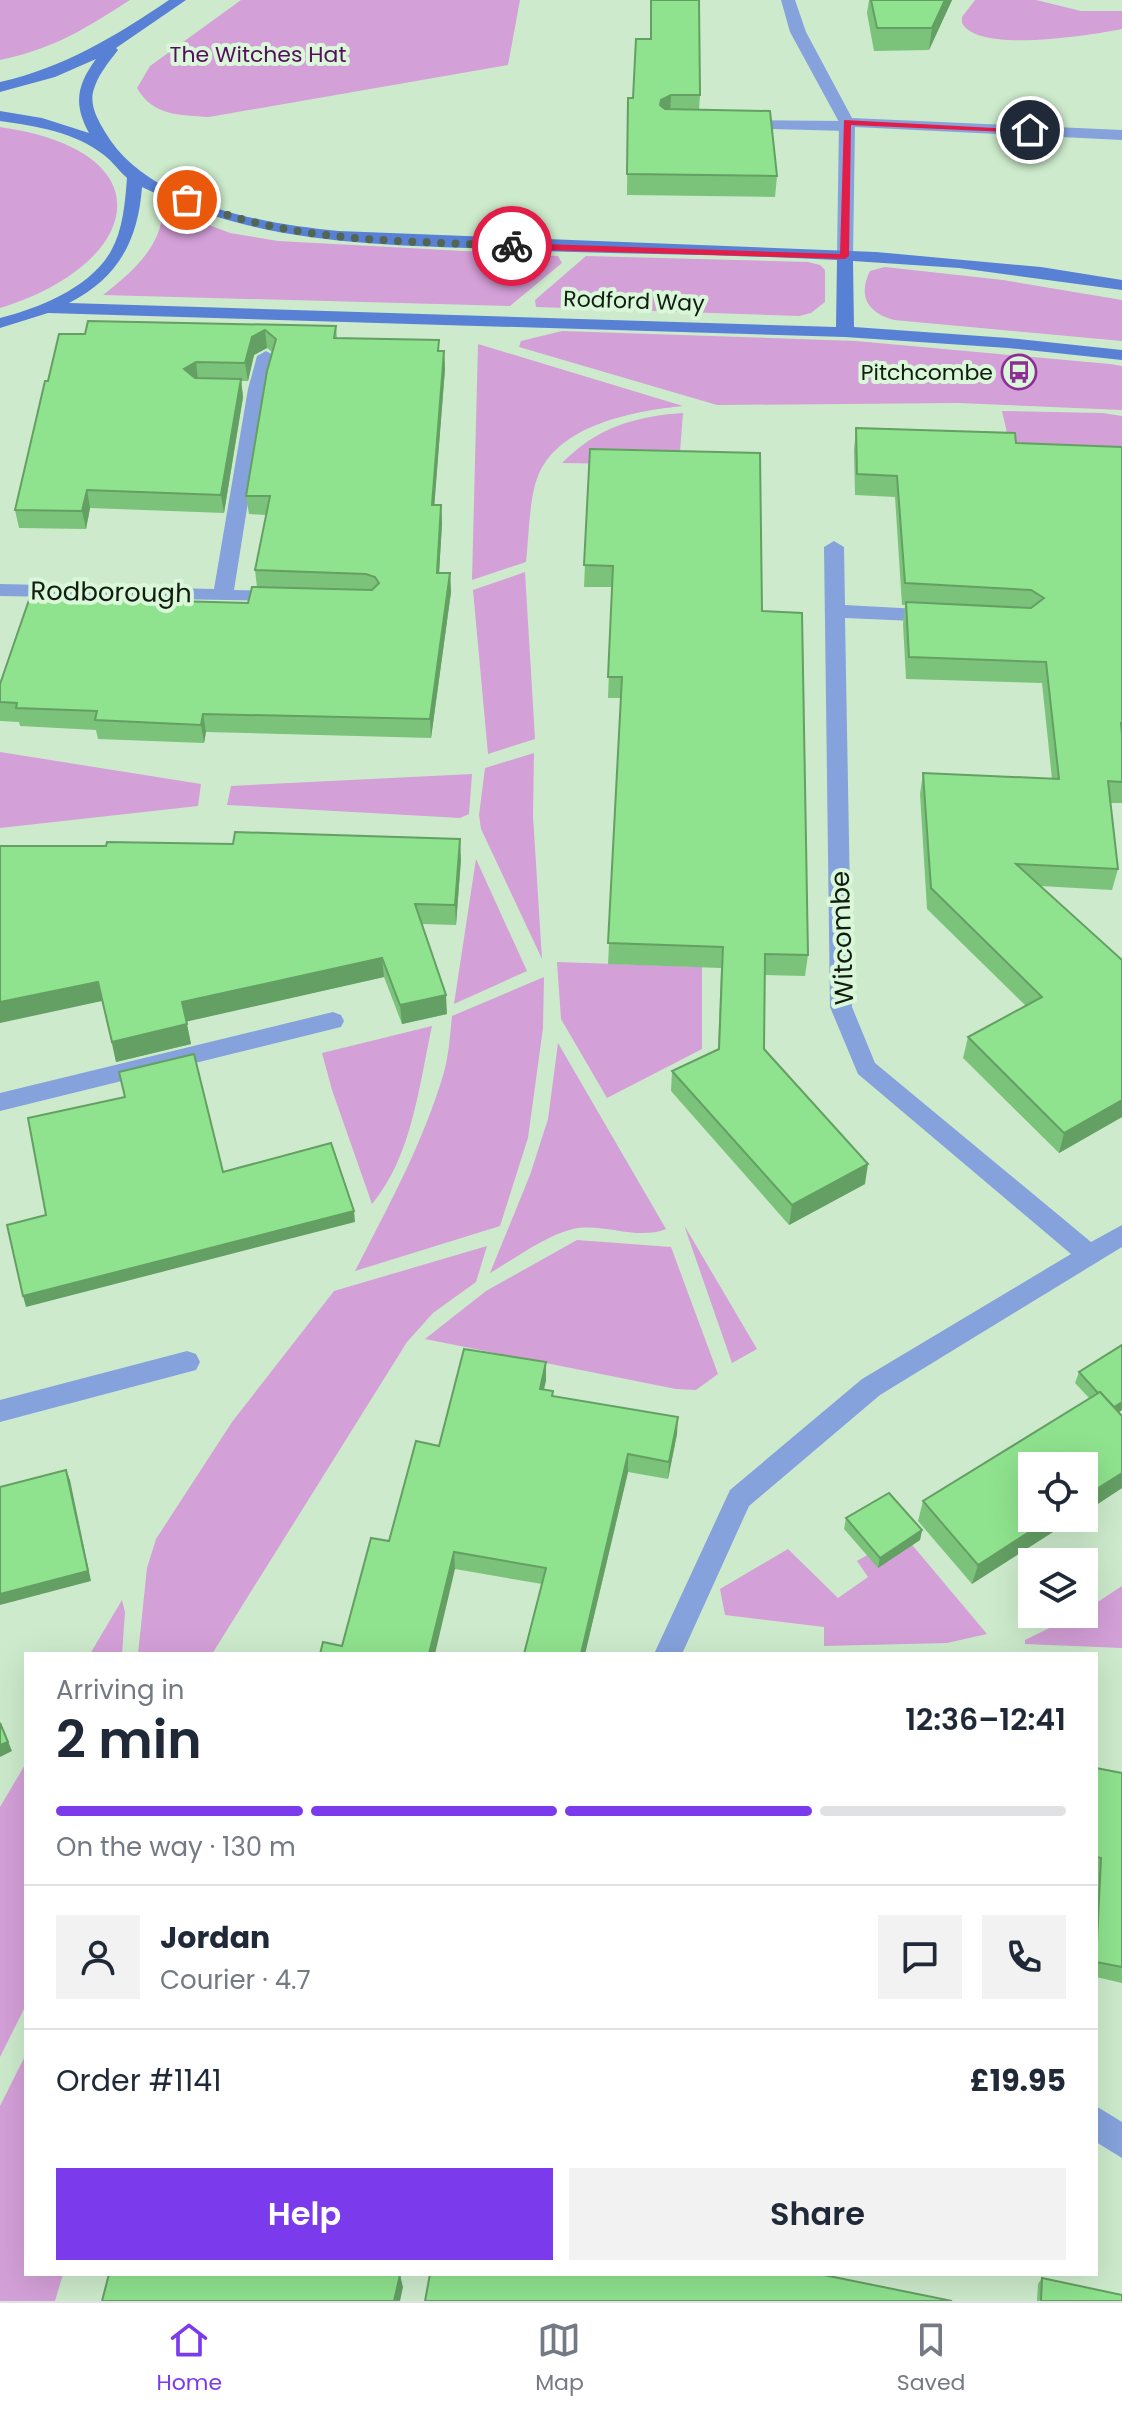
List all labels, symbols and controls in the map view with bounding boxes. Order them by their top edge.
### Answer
park label: The Witches Hat [170,39,346,70]
pin [996,96,1064,164]
icon: home [1008,108,1052,152]
pin [153,166,221,234]
icon: bag [165,178,209,222]
courier [472,206,552,286]
icon: bike [490,224,534,268]
street label: Rodford Way [563,283,706,319]
bus stop icon: Pitchcombe [1000,353,1038,391]
place label: Pitchcombe [861,357,993,388]
street label: Rodborough [30,573,192,611]
street label: Witcombe [822,870,862,1006]
map controls [1018,1452,1098,1628]
button: locate [1018,1452,1098,1532]
button: layers [1018,1548,1098,1628]
text: Arriving in [56,1672,185,1708]
text: 12:36–12:41 [905,1698,1066,1741]
text: 2 min [56,1703,202,1776]
text: On the way · 130 m [56,1829,296,1865]
button: person [56,1915,140,1999]
button: chat [878,1915,962,1999]
button: phone [982,1915,1066,1999]
text: Jordan [160,1916,270,1959]
text: Courier · 4.7 [160,1962,311,1998]
text: Order #1141 [56,2059,222,2102]
text: £19.95 [970,2059,1066,2102]
button: Help [56,2168,553,2260]
button: Share [569,2168,1066,2260]
tab: Home [157,2318,222,2399]
tab: Map [535,2318,584,2399]
tab: Saved [897,2318,965,2399]

